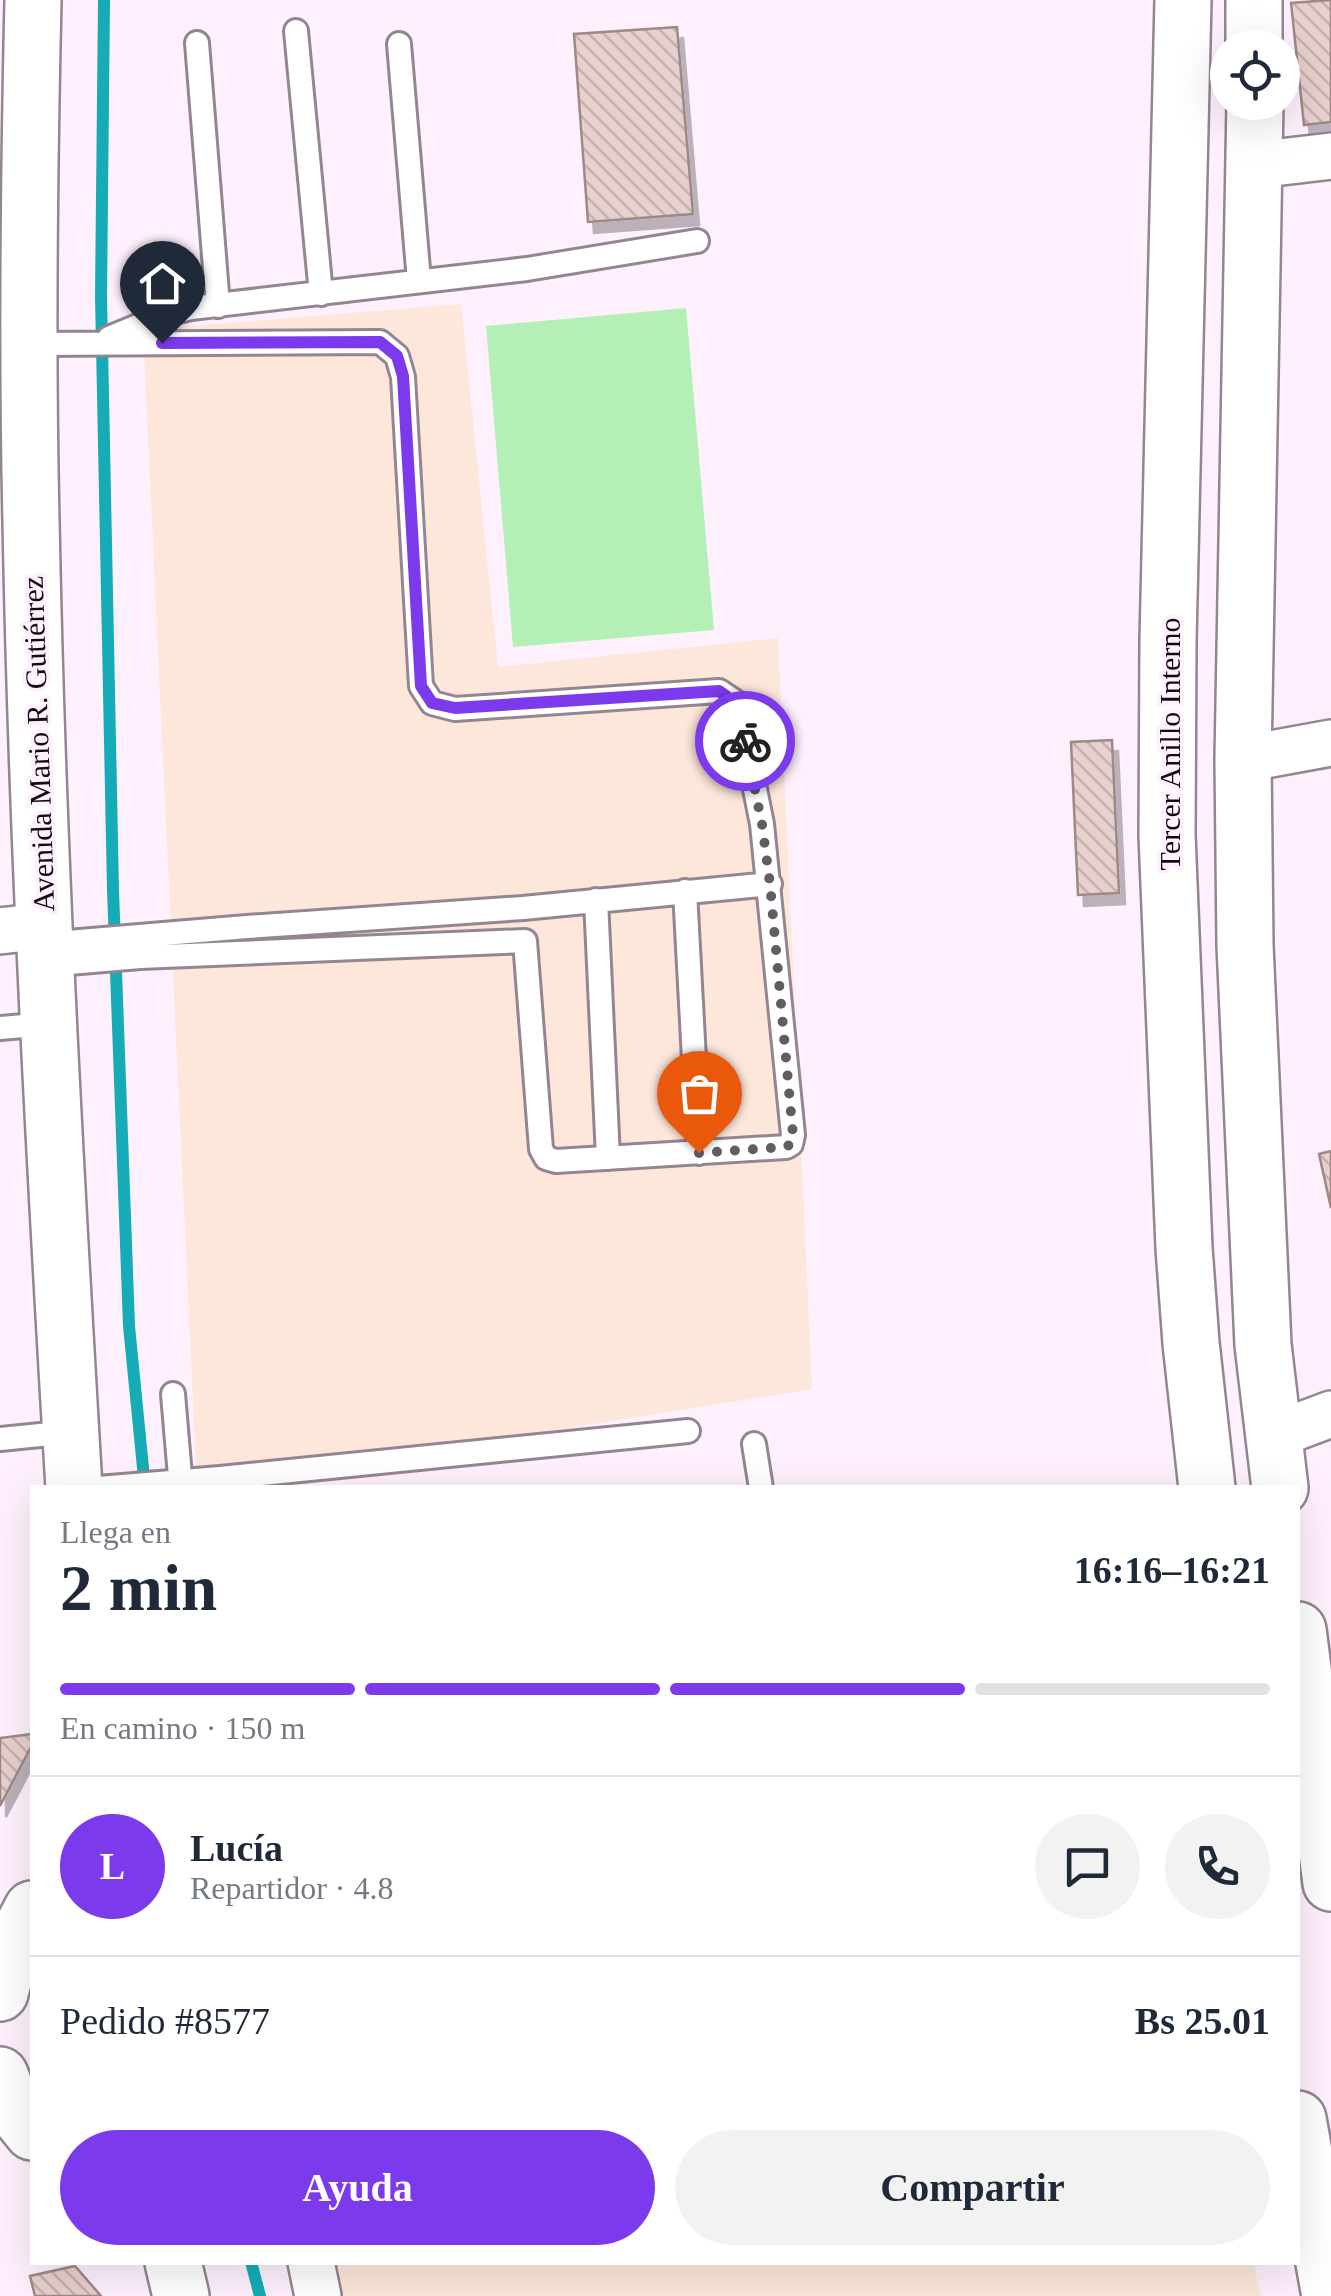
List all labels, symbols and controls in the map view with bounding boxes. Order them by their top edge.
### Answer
map controls [1210,30,1300,120]
button: locate [1210,30,1300,120]
pin [120,241,205,344]
icon: home [135,256,190,311]
street label: Avenida Mario R. Gutiérrez [16,576,60,912]
street label: Tercer Anillo Interno [1153,618,1186,870]
courier [695,691,795,791]
icon: bike [718,714,773,769]
pin [657,1051,742,1154]
icon: bag [672,1066,727,1121]
text: Llega en [60,1514,171,1550]
text: 16:16–16:21 [1074,1549,1270,1591]
text: 2 min [60,1552,217,1624]
text: En camino · 150 m [60,1710,305,1746]
button: chat [1035,1814,1140,1919]
button: phone [1165,1814,1270,1919]
text: Lucía [190,1827,283,1869]
text: L [100,1845,125,1887]
text: Repartidor · 4.8 [190,1870,394,1906]
text: Pedido #8577 [60,2000,270,2042]
text: Bs 25.01 [1135,2000,1270,2042]
button: Ayuda [60,2130,655,2245]
button: Compartir [675,2130,1270,2245]

